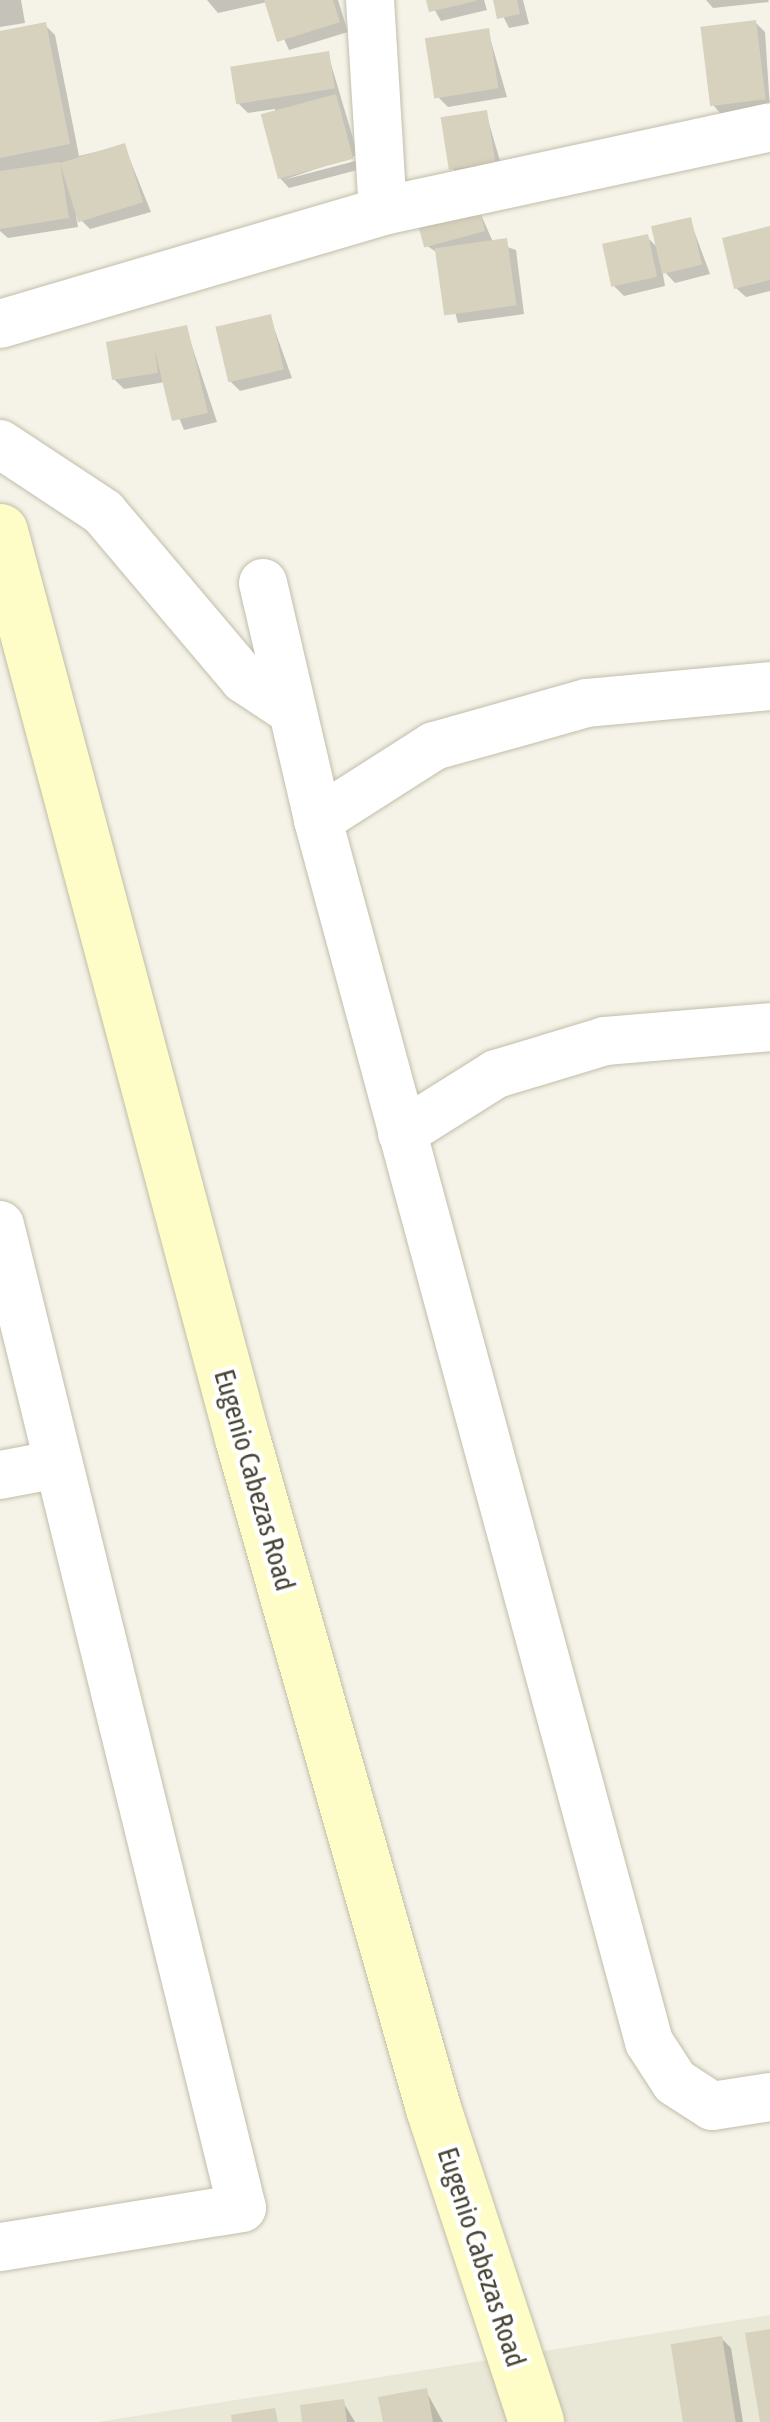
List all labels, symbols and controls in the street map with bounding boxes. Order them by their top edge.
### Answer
street label: Eugenio Cabezas Road [207,1366,303,1594]
street label: Eugenio Cabezas Road [431,2143,533,2371]

